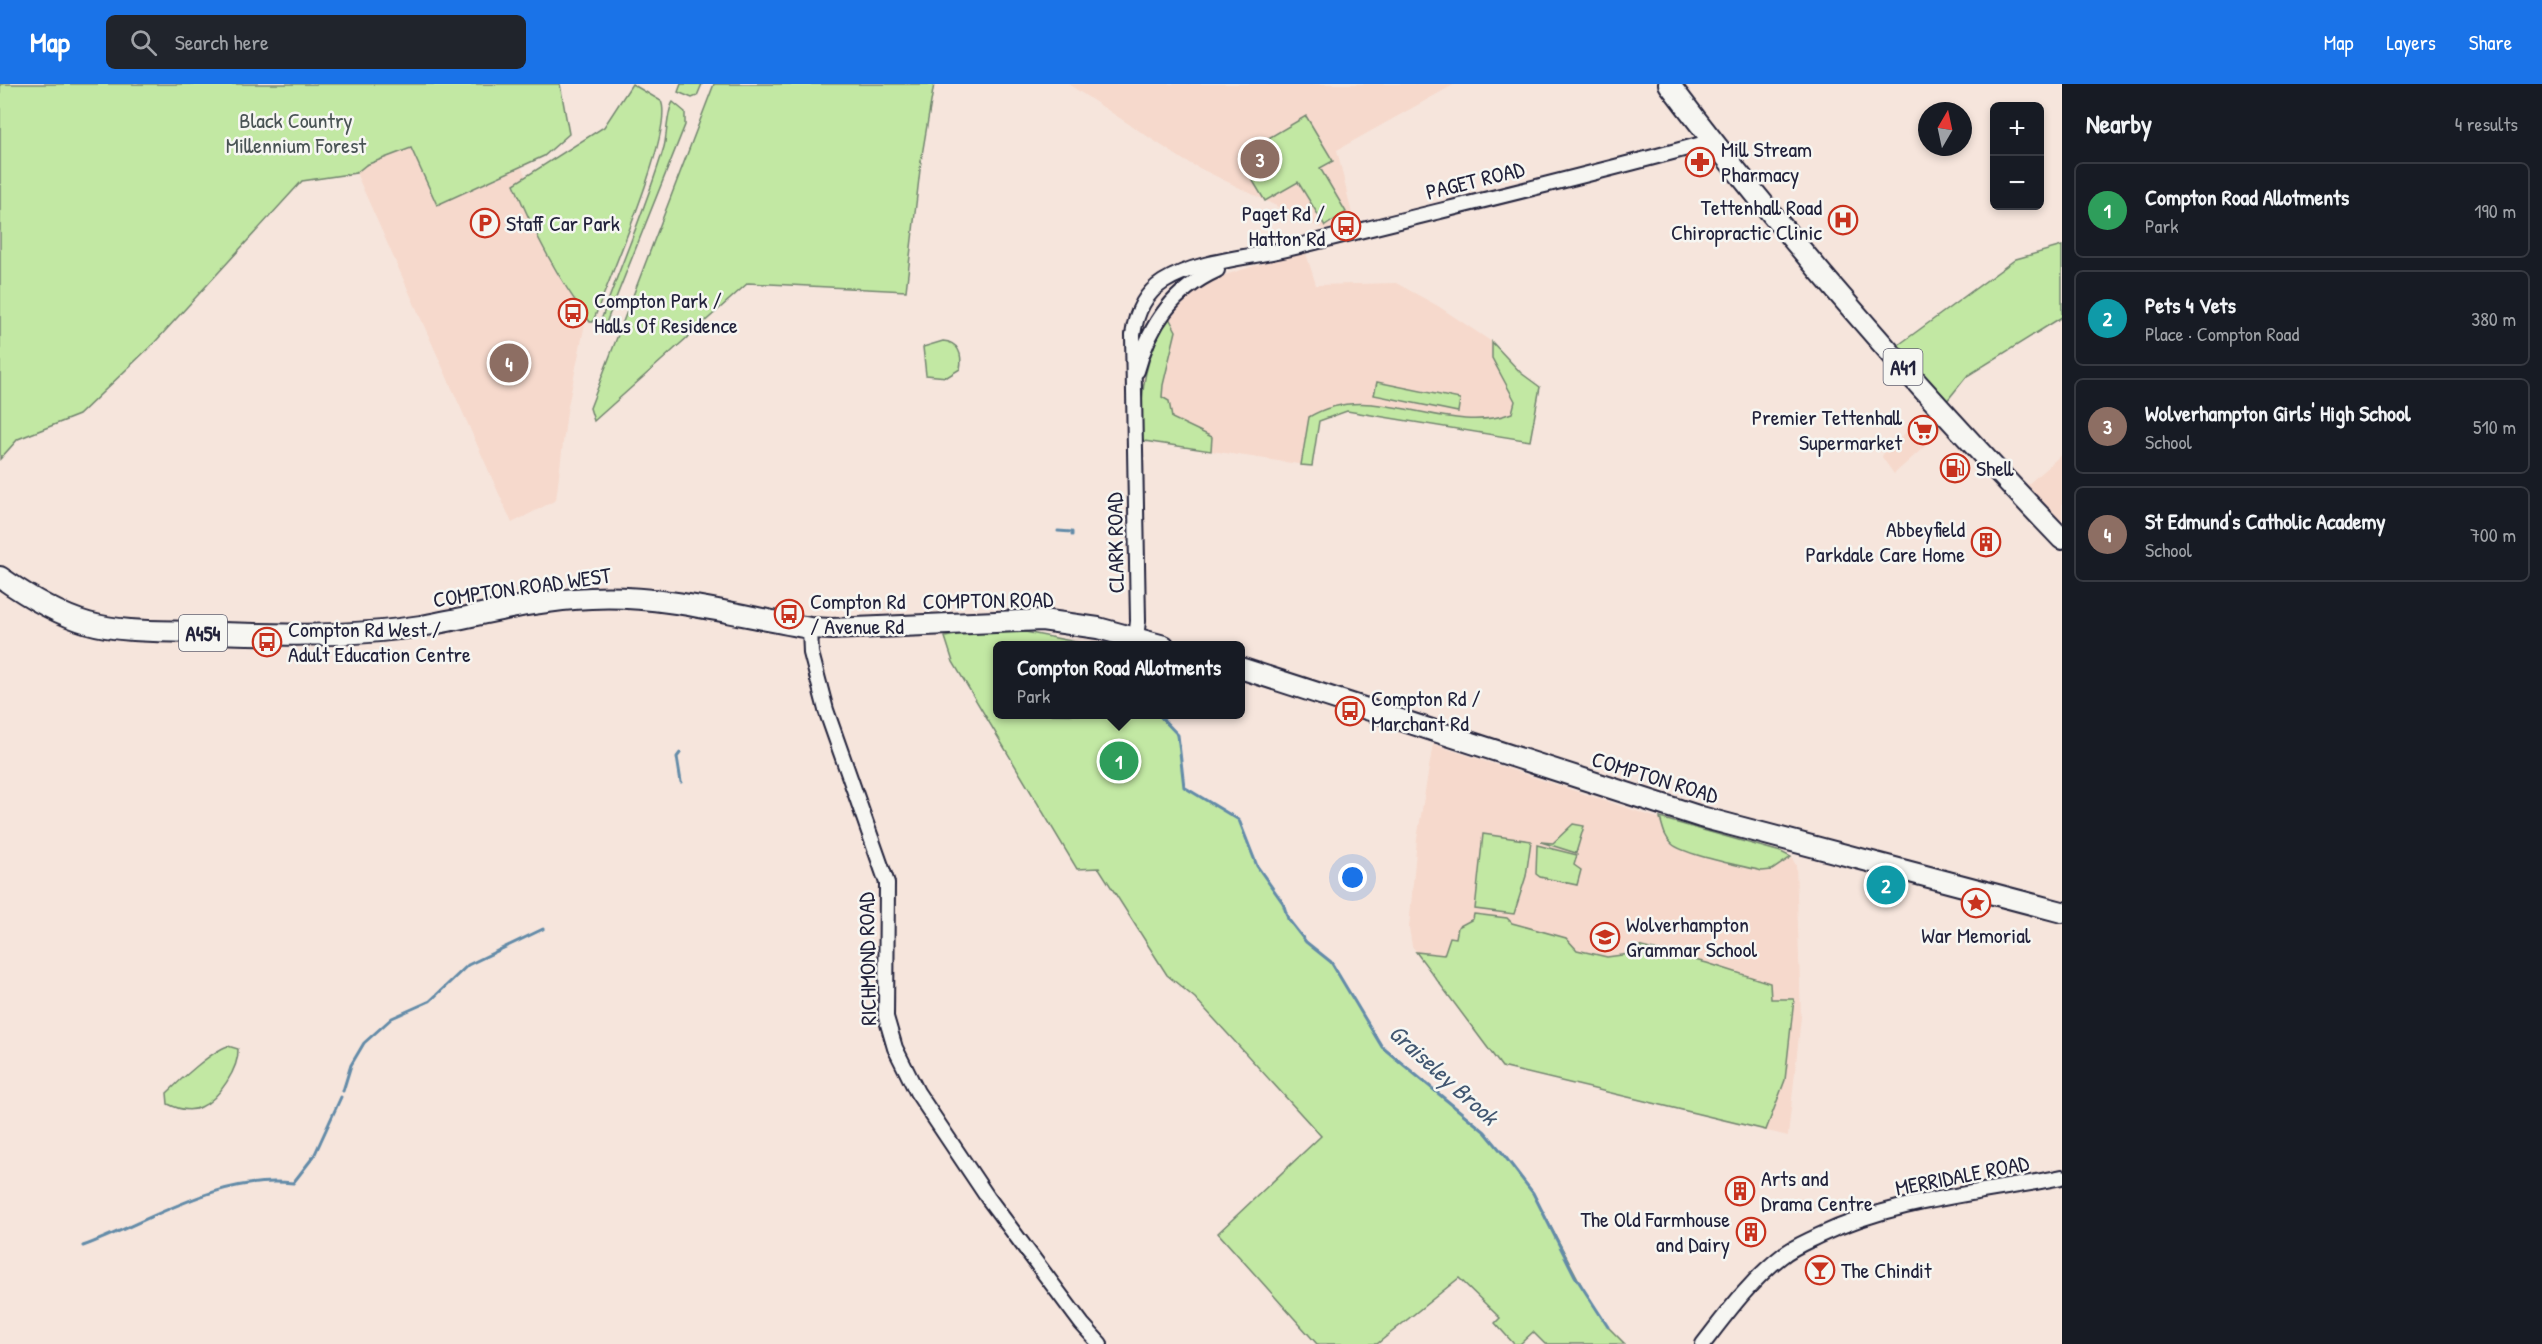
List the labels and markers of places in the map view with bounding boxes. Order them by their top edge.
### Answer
place label: Mill Stream Pharmacy [1721,134,1812,189]
pin: 3 [1240,136,1280,182]
pharmacy icon: Mill Stream Pharmacy [1684,146,1716,178]
place label: Tettenhall Road Chiropractic Clinic [1671,192,1822,247]
place label: Paget Rd / Hatton Rd [1242,198,1325,253]
hospital icon: Tettenhall Road Chiropractic Clinic [1827,204,1859,236]
parking icon: Staff Car Park [469,207,501,239]
place label: Staff Car Park [506,208,620,238]
bus stop icon: Paget Rd / Hatton Rd [1330,210,1362,242]
place label: Compton Park / Halls Of Residence [594,285,738,340]
bus stop icon: Compton Park / Halls Of Residence [557,297,589,329]
pin: 4 [490,340,528,386]
place label: Premier Tettenhall Supermarket [1752,402,1903,457]
supermarket icon: Premier Tettenhall Supermarket [1907,414,1939,446]
fuel station icon: Shell [1939,452,1971,484]
place label: Shell [1976,453,2014,483]
place label: Abbeyfield Parkdale Care Home [1805,514,1965,569]
building icon: Abbeyfield Parkdale Care Home [1970,526,2002,558]
place label: Compton Rd / Avenue Rd [810,586,906,641]
bus stop icon: Compton Rd / Avenue Rd [773,598,805,630]
place label: Compton Rd West / Adult Education Centre [288,614,471,669]
bus stop icon: Compton Rd West / Adult Education Centre [251,626,283,658]
place label: Compton Rd / Marchant Rd [1371,683,1481,738]
bus stop icon: Compton Rd / Marchant Rd [1334,695,1366,727]
pin: 1 [1100,738,1138,784]
pin: 2 [1866,862,1906,908]
place icon: War Memorial [1960,887,1992,919]
place label: Wolverhampton Grammar School [1626,909,1757,964]
place label: War Memorial [1921,920,2031,950]
school or university icon: Wolverhampton Grammar School [1589,921,1621,953]
place label: Arts and Drama Centre [1761,1163,1873,1218]
building icon: Arts and Drama Centre [1724,1175,1756,1207]
place label: The Old Farmhouse and Dairy [1580,1204,1730,1259]
building icon: The Old Farmhouse and Dairy [1735,1216,1767,1248]
bar icon: The Chindit [1804,1254,1836,1286]
place label: The Chindit [1841,1255,1932,1285]

